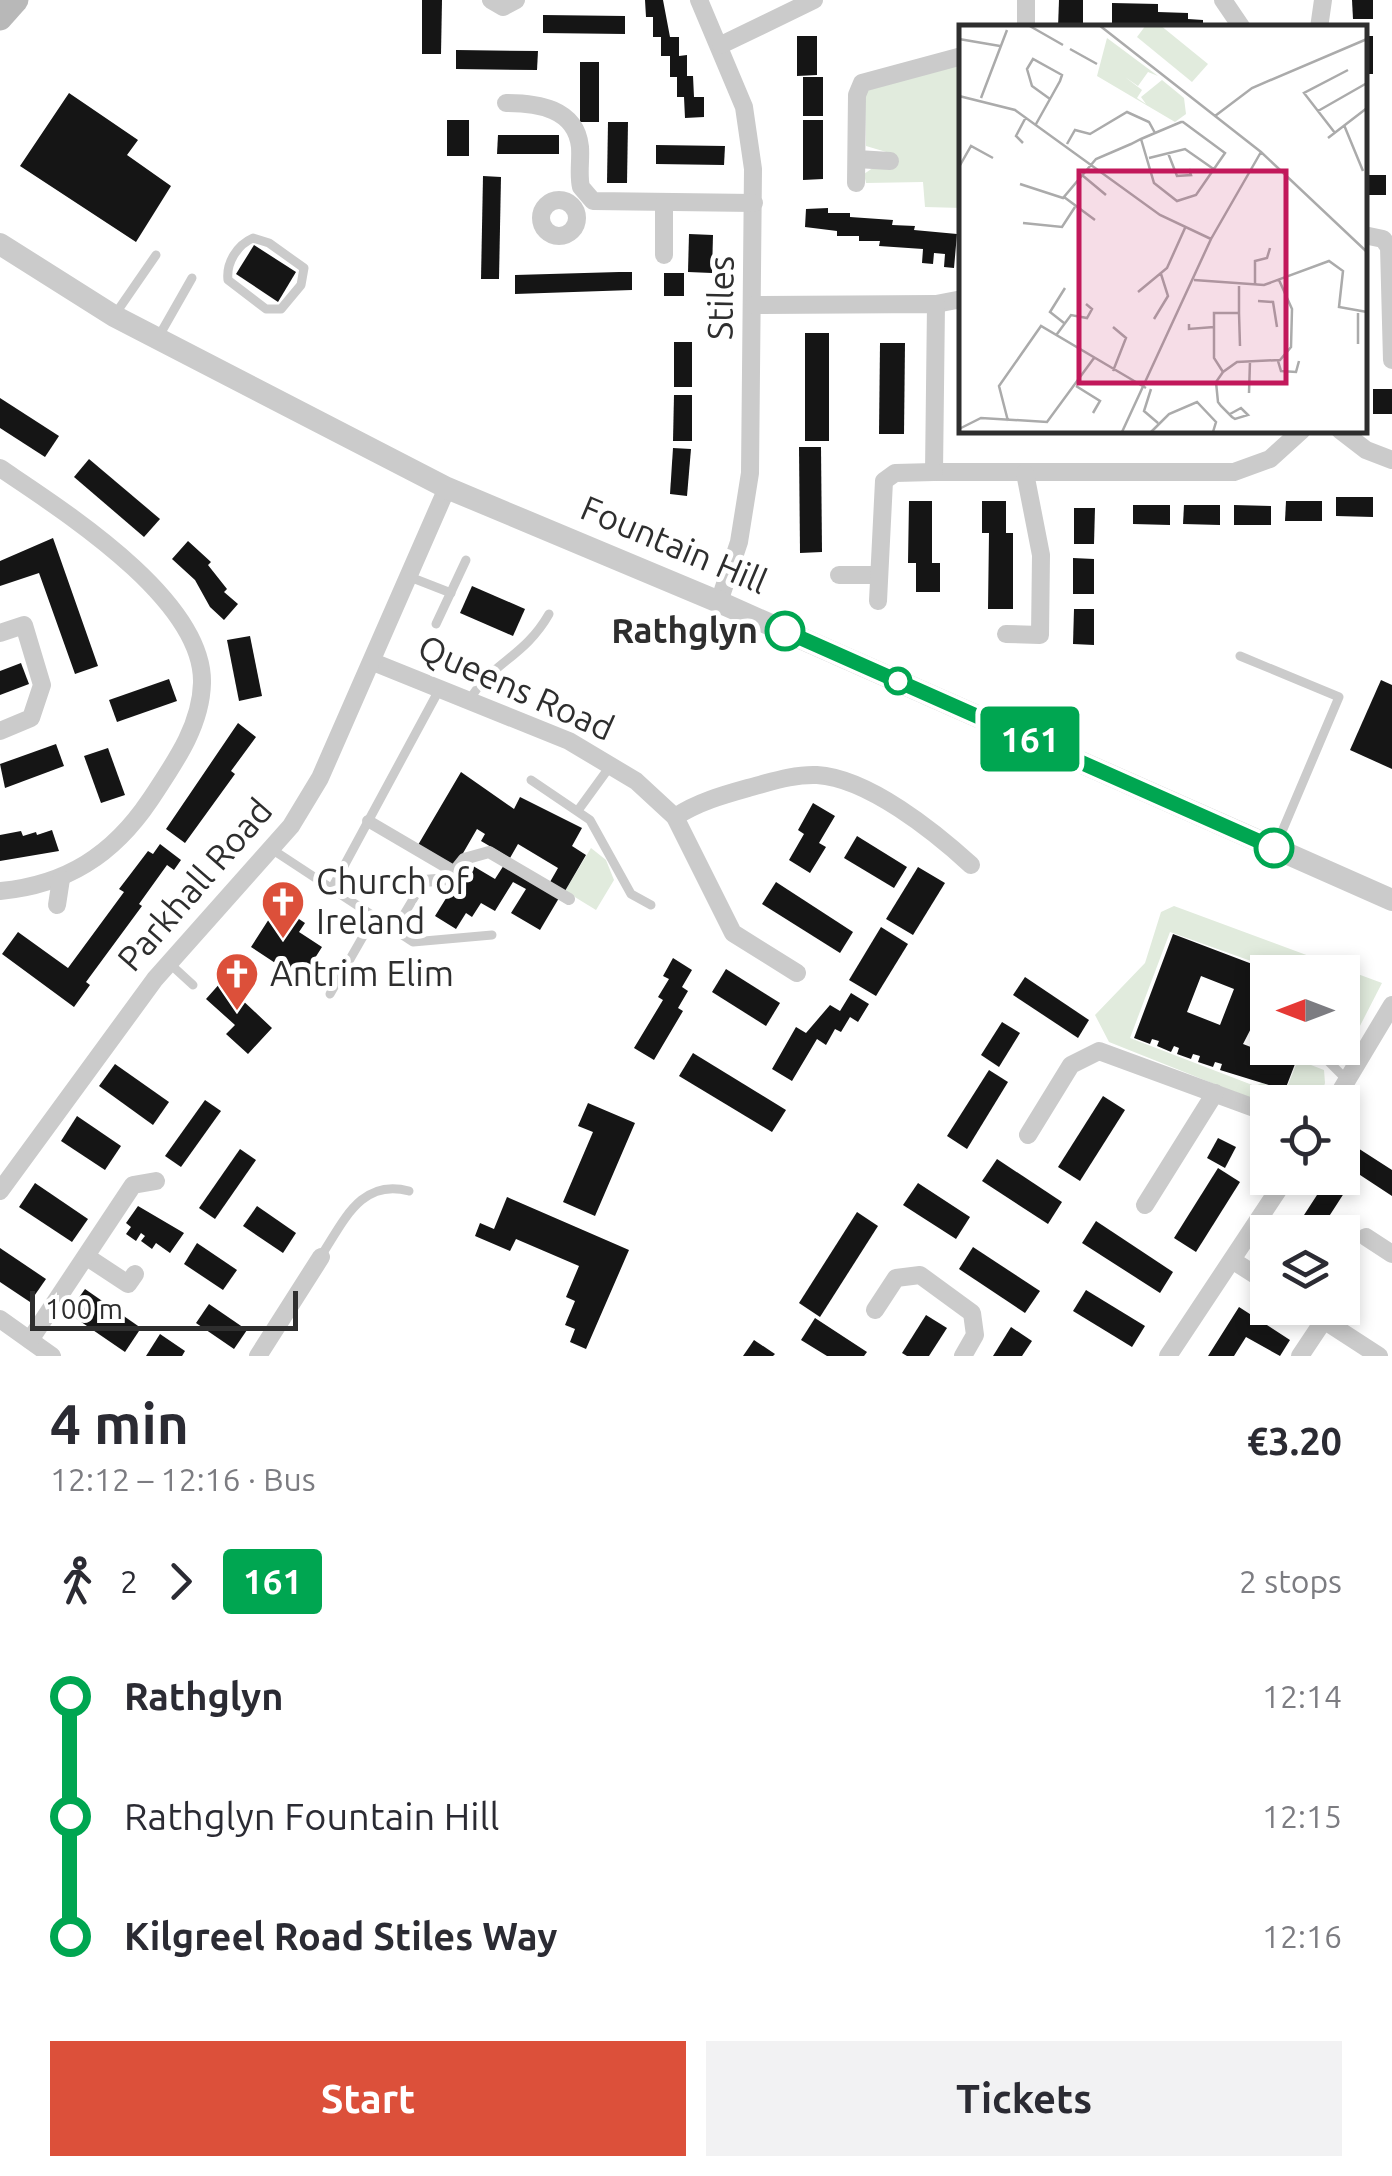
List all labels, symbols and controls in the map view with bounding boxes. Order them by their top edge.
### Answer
inset map [959,25,1367,432]
street label: Stiles [699,255,741,340]
street label: Fountain Hill [575,487,773,601]
place label: Rathglyn [611,610,758,650]
marker: Rathglyn [766,612,804,650]
street label: Queens Road [413,626,620,748]
unlabelled marker [885,668,911,694]
line badge: 161 [972,706,1088,772]
text: 161 [1000,719,1060,759]
street label: Parkhall Road [109,790,280,978]
unlabelled marker [1255,829,1293,867]
place label: Church of Ireland [316,861,469,941]
church icon: Church of Ireland [260,879,306,940]
church icon: Antrim Elim [214,951,260,1012]
place label: Antrim Elim [270,953,454,993]
north arrow [1250,955,1360,1065]
map controls [1250,955,1360,1325]
button: locate [1250,1085,1360,1195]
button: layers [1250,1215,1360,1325]
scale bar [30,1286,298,1330]
text: 100 m [45,1293,123,1324]
text: 4 min [50,1393,189,1454]
text: €3.20 [1247,1420,1342,1462]
text: 12:12 – 12:16 · Bus [50,1461,316,1497]
icon: walk [50,1554,105,1609]
icon: forward [153,1554,208,1609]
text: 161 [243,1561,302,1601]
text: 2 [120,1563,138,1599]
text: 2 stops [1239,1563,1342,1599]
text: Rathglyn [124,1675,283,1717]
text: 12:14 [1262,1678,1342,1714]
text: Rathglyn Fountain Hill [124,1795,499,1837]
text: 12:15 [1262,1798,1342,1834]
text: Kilgreel Road Stiles Way [124,1915,557,1957]
text: 12:16 [1262,1918,1342,1954]
button: Start [50,2041,686,2156]
button: Tickets [706,2041,1342,2156]

